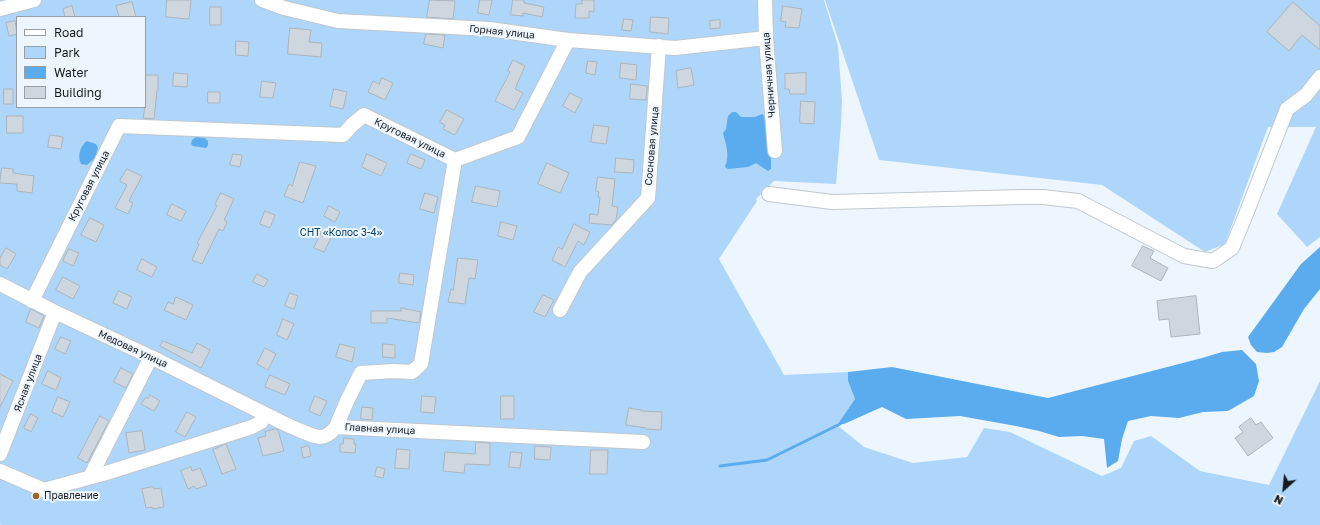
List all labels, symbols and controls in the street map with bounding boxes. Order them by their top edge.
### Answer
legend [16,16,146,108]
street label: Горная улица [469,23,535,41]
text: Road [54,25,83,40]
street label: Черничная улица [760,32,778,118]
text: Park [54,45,80,60]
text: Water [54,65,88,80]
text: Building [54,85,102,100]
street label: Сосновая улица [643,106,661,186]
street label: Круговая улица [372,116,448,160]
street label: Круговая улица [66,149,112,223]
park label: СНТ «Колос 3-4» [300,227,382,239]
street label: Медовая улица [96,328,170,370]
street label: Ясная улица [11,352,45,414]
street label: Главная улица [344,421,416,437]
north arrow [1264,469,1304,509]
place label: Правление [44,490,99,502]
marker: Правление [31,491,41,501]
text: N [1272,492,1285,508]

